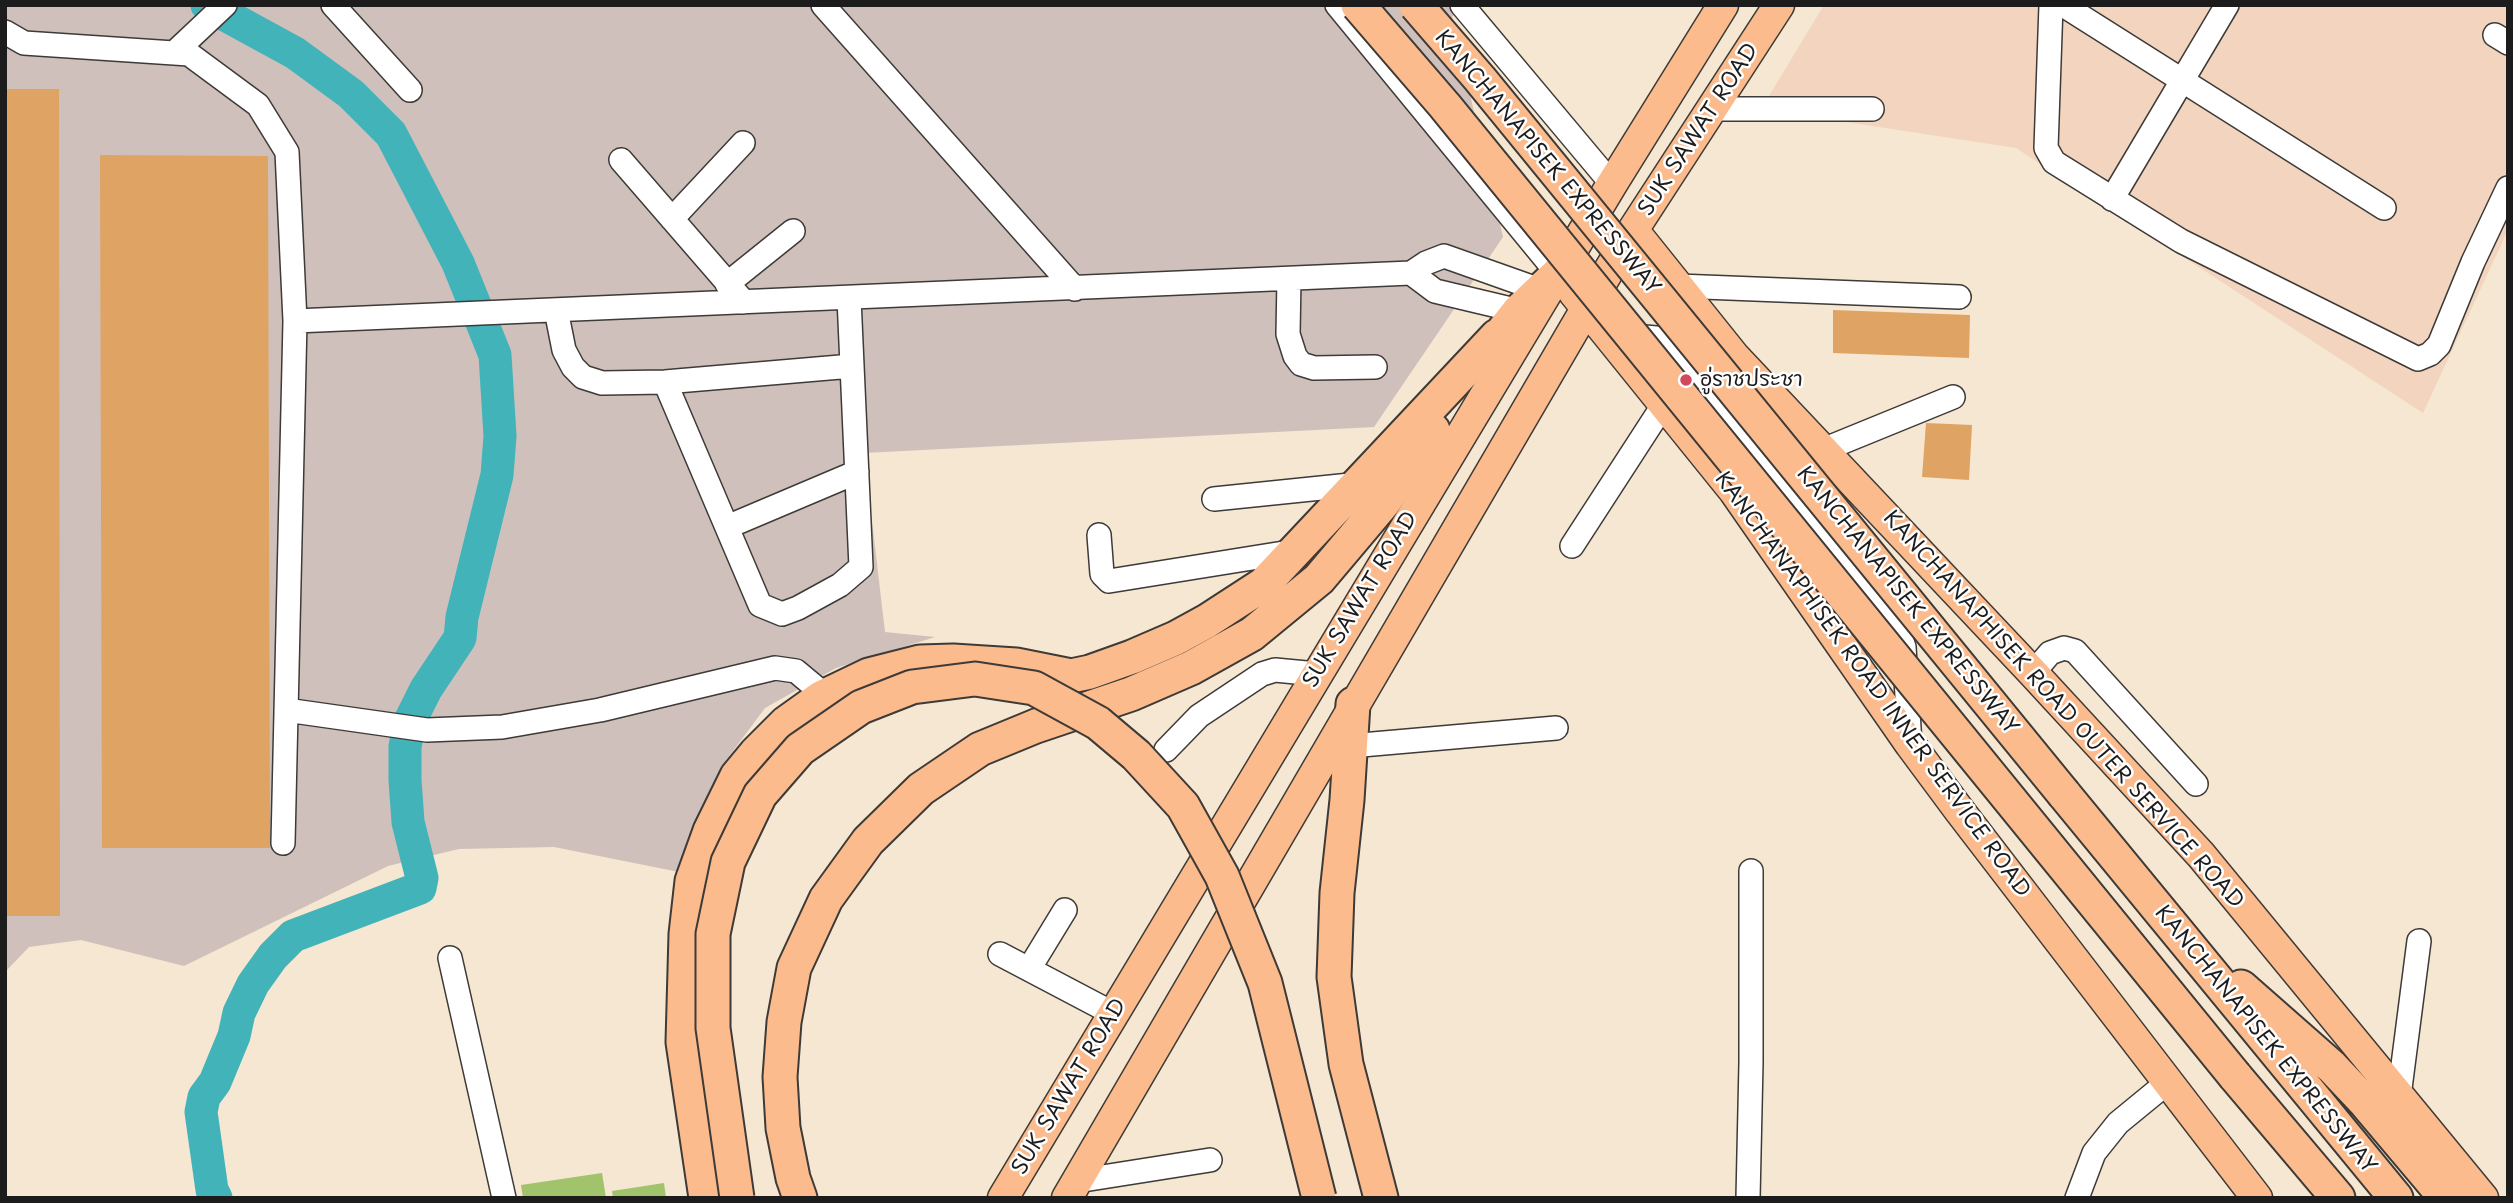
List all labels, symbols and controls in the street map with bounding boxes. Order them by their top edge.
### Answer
street label: KANCHANAPISEK EXPRESSWAY [1429,26,1665,300]
street label: SUK SAWAT ROAD [1634,39,1764,221]
place label: อู่ราชประชา [1700,367,1803,393]
marker: อู่ราชประชา [1678,372,1694,388]
street label: KANCHANAPISEK EXPRESSWAY [1791,462,2023,740]
street label: KANCHANAPHISEK ROAD INNER SERVICE ROAD [1709,467,2035,903]
street label: KANCHANAPHISEK ROAD OUTER SERVICE ROAD [1877,506,2249,914]
street label: SUK SAWAT ROAD [1299,507,1423,693]
street label: KANCHANAPISEK EXPRESSWAY [2149,901,2381,1179]
street label: SUK SAWAT ROAD [1008,994,1132,1180]

